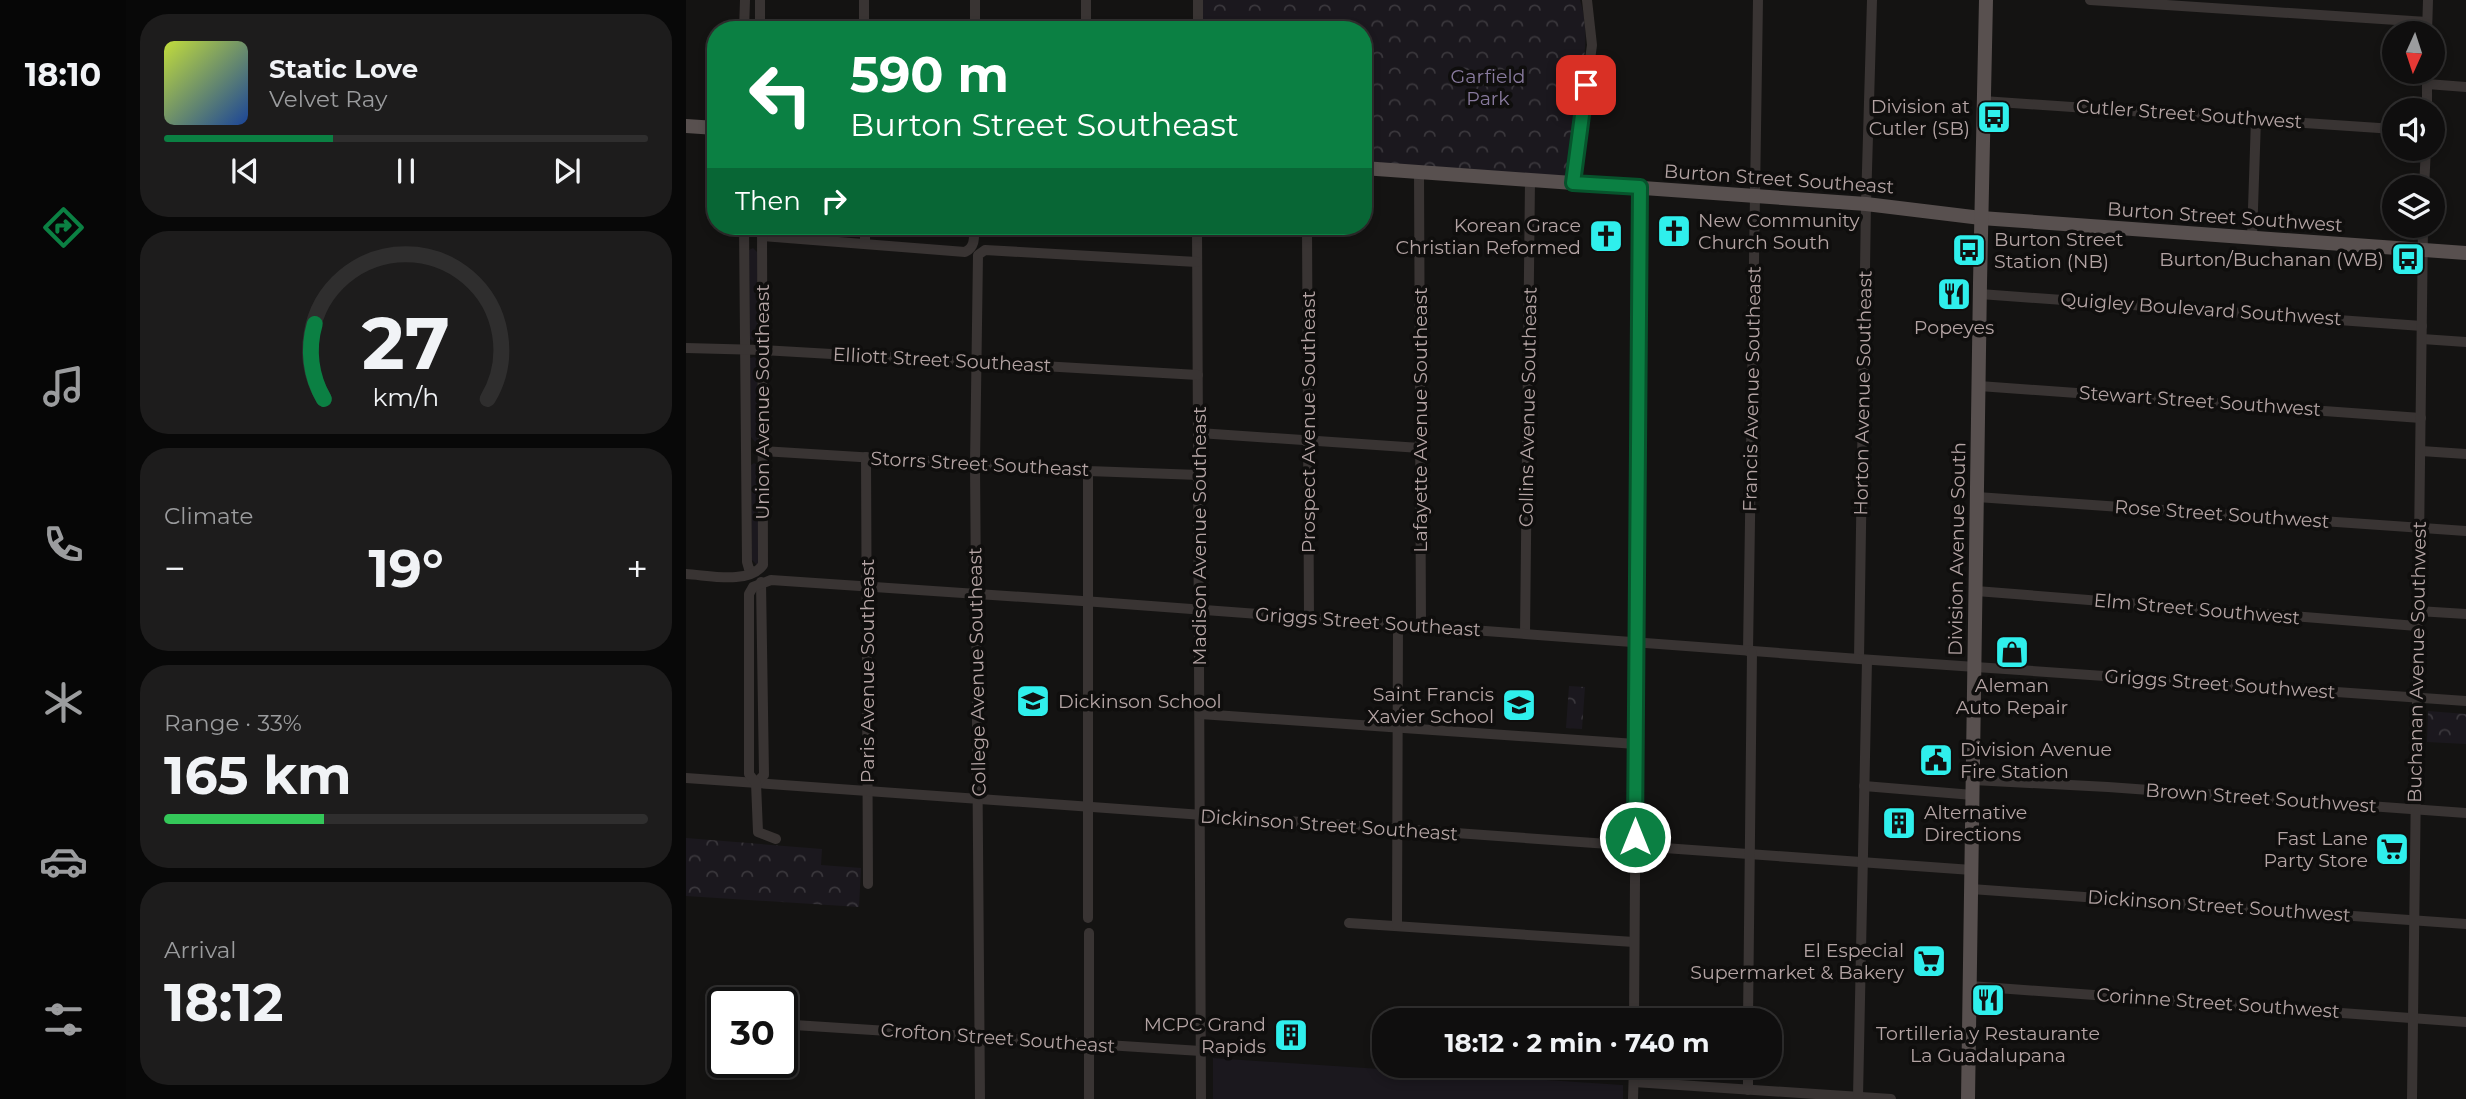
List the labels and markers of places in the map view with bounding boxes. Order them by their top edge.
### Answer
pin [1556,55,1616,115]
place label: Division at Cutler (SB) [1869,95,1970,140]
bus stop icon: Division at Cutler (SB) [1975,98,2013,136]
place label: New Community Church South [1698,209,1860,254]
church icon: New Community Church South [1655,212,1693,250]
place label: Korean Grace Christian Reformed [1396,214,1581,259]
church icon: Korean Grace Christian Reformed [1587,217,1625,255]
place label: Burton Street Station (NB) [1994,228,2124,273]
bus stop icon: Burton Street Station (NB) [1950,231,1988,269]
bus stop icon: Burton/Buchanan (WB) [2389,240,2427,278]
place label: Burton/Buchanan (WB) [2159,248,2384,271]
restaurant icon: Popeyes [1935,275,1973,313]
place label: Popeyes [1914,316,1994,339]
shop icon: Aleman Auto Repair [1993,633,2031,671]
place label: Aleman Auto Repair [1956,674,2068,719]
school or university icon: Dickinson School [1014,682,1052,720]
place label: Saint Francis Xavier School [1367,683,1494,728]
school or university icon: Saint Francis Xavier School [1500,686,1538,724]
place label: Dickinson School [1058,690,1222,713]
place label: Division Avenue Fire Station [1960,738,2112,783]
public building icon: Division Avenue Fire Station [1917,741,1955,779]
place label: Alternative Directions [1924,801,2027,846]
building icon: Alternative Directions [1880,804,1918,842]
place label: Fast Lane Party Store [2263,827,2368,872]
supermarket icon: Fast Lane Party Store [2373,830,2411,868]
place label: El Especial Supermarket & Bakery [1690,939,1905,984]
supermarket icon: El Especial Supermarket & Bakery [1910,942,1948,980]
restaurant icon: Tortilleria y Restaurante La Guadalupana [1969,981,2007,1019]
place label: MCPC Grand Rapids [1144,1013,1266,1058]
building icon: MCPC Grand Rapids [1272,1016,1310,1054]
place label: Tortilleria y Restaurante La Guadalupana [1876,1022,2100,1067]

